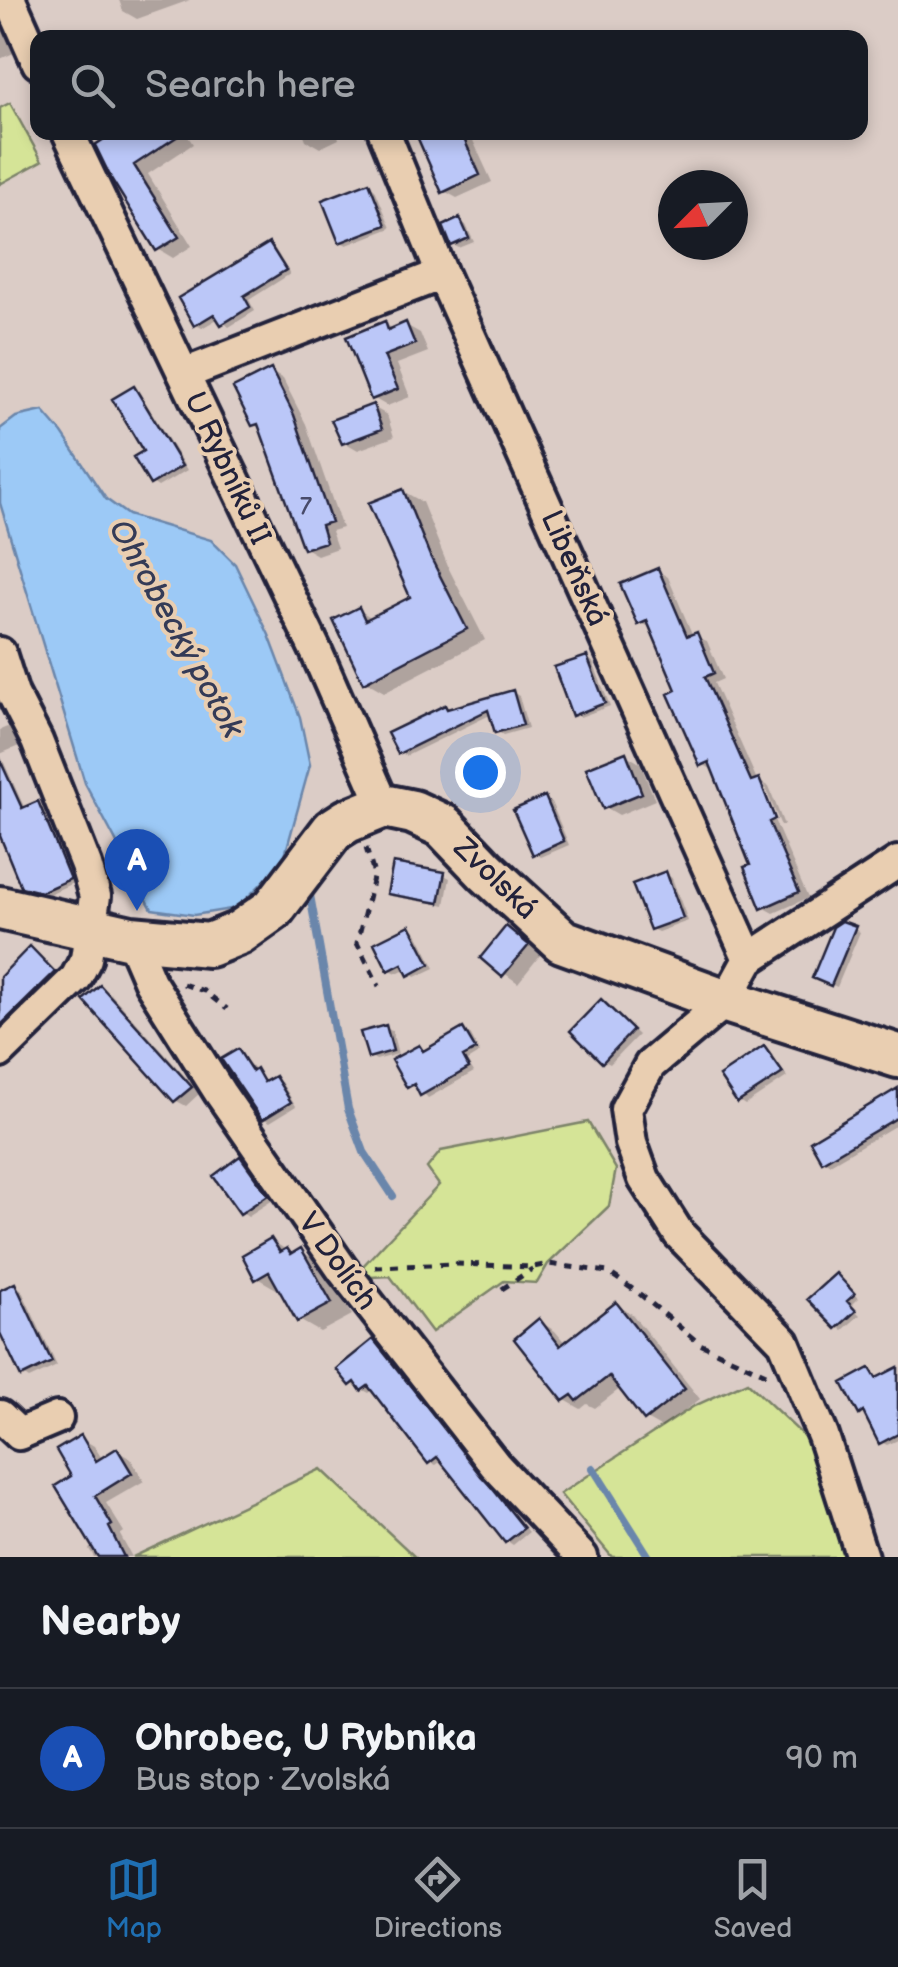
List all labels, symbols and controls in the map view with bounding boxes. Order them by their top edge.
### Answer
search box [30,30,868,140]
icon: search [65,58,120,113]
text: Search here [145,63,356,108]
north arrow [658,170,748,260]
street label: U Rybníků II [176,386,278,550]
house number: 7 [300,491,313,522]
street label: Libeňská [533,505,615,632]
water label: Ohrobecký potok [100,513,252,746]
your location [455,747,506,798]
pin: A [104,828,170,911]
street label: Zvolská [445,830,545,927]
street label: V Dolích [290,1206,385,1317]
text: Nearby [40,1597,180,1648]
text: Ohrobec, U Rybníka [135,1716,477,1761]
text: A [63,1739,82,1778]
text: 90 m [786,1739,858,1778]
text: Bus stop · Zvolská [135,1761,391,1800]
tab: Map [106,1852,162,1945]
tab: Directions [373,1852,502,1945]
tab: Saved [714,1852,792,1945]

